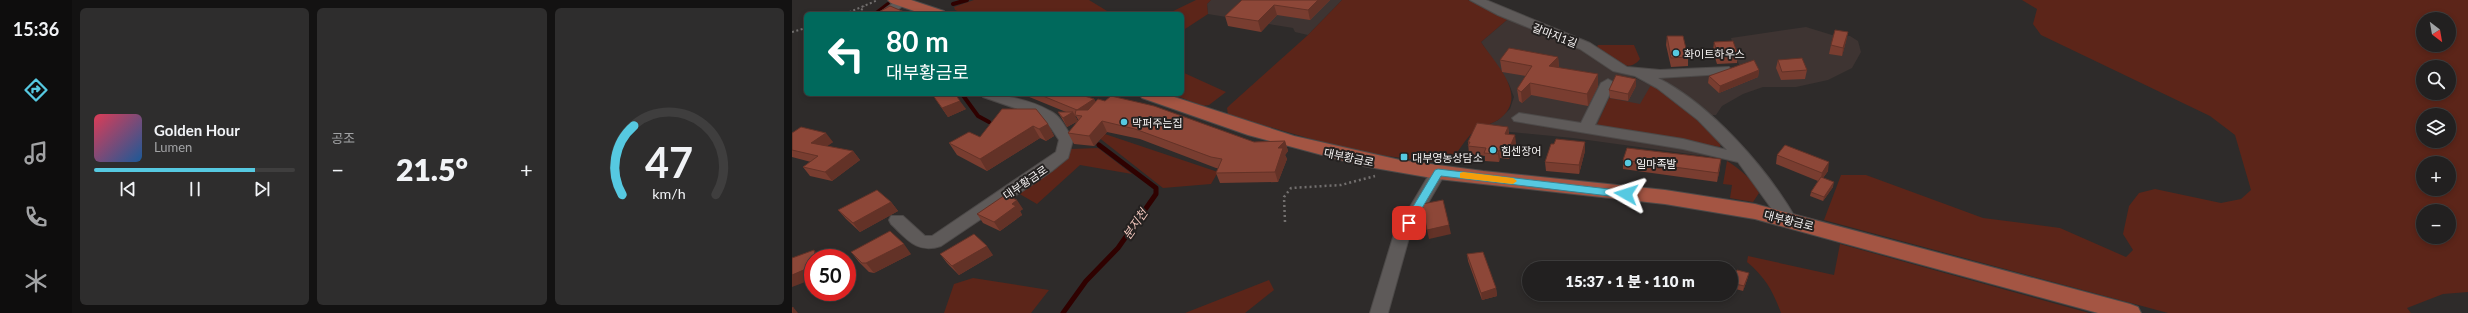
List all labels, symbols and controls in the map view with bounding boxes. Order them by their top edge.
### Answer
north arrow [2416,12,2456,52]
map controls [2416,12,2456,244]
text: 15:36 [13,18,59,40]
street label: 갈마지1길 [1531,21,1579,49]
text: 80 m [886,24,949,58]
icon: left [820,28,872,80]
place label: 화이트하우스 [1684,47,1745,60]
marker: 화이트하우스 [1671,48,1681,58]
button: search [2416,60,2456,100]
text: 대부황금로 [886,61,969,83]
icon: directions [22,76,50,104]
button: layers [2416,108,2456,148]
place label: 막퍼주는집 [1132,116,1183,129]
marker: 막퍼주는집 [1119,117,1129,127]
text: Golden Hour [154,121,240,139]
text: 공조 [331,130,355,146]
text: 47 [645,136,693,186]
icon: music [22,139,50,167]
text: Lumen [154,139,192,155]
place label: 힘센장어 [1501,144,1541,157]
street label: 대부황금로 [1323,145,1375,169]
marker: 힘센장어 [1488,145,1498,155]
text: 21.5° [396,151,468,187]
place label: 대부영농상담소 [1412,151,1483,164]
marker: 대부영농상담소 [1399,152,1409,162]
text: − [331,156,344,183]
text: + [520,156,533,183]
button: + [2416,156,2456,196]
place label: 일마족발 [1636,157,1676,170]
marker: 일마족발 [1623,158,1633,168]
street label: 대부황금로 [1000,162,1050,202]
position arrow [1605,173,1647,215]
icon: previous [117,178,139,200]
icon: pause [184,178,206,200]
icon: next [251,178,273,200]
text: km/h [653,184,686,201]
icon: phone [22,203,50,231]
button: − [2416,204,2456,244]
water label: 분지천 [1119,205,1152,242]
pin [1392,206,1426,240]
street label: 대부황금로 [1763,208,1815,232]
icon: arrive [1398,212,1420,234]
speed limit sign: 50 [804,249,856,301]
icon: climate [22,267,50,295]
text: 15:37 · 1 분 · 110 m [1565,272,1695,290]

